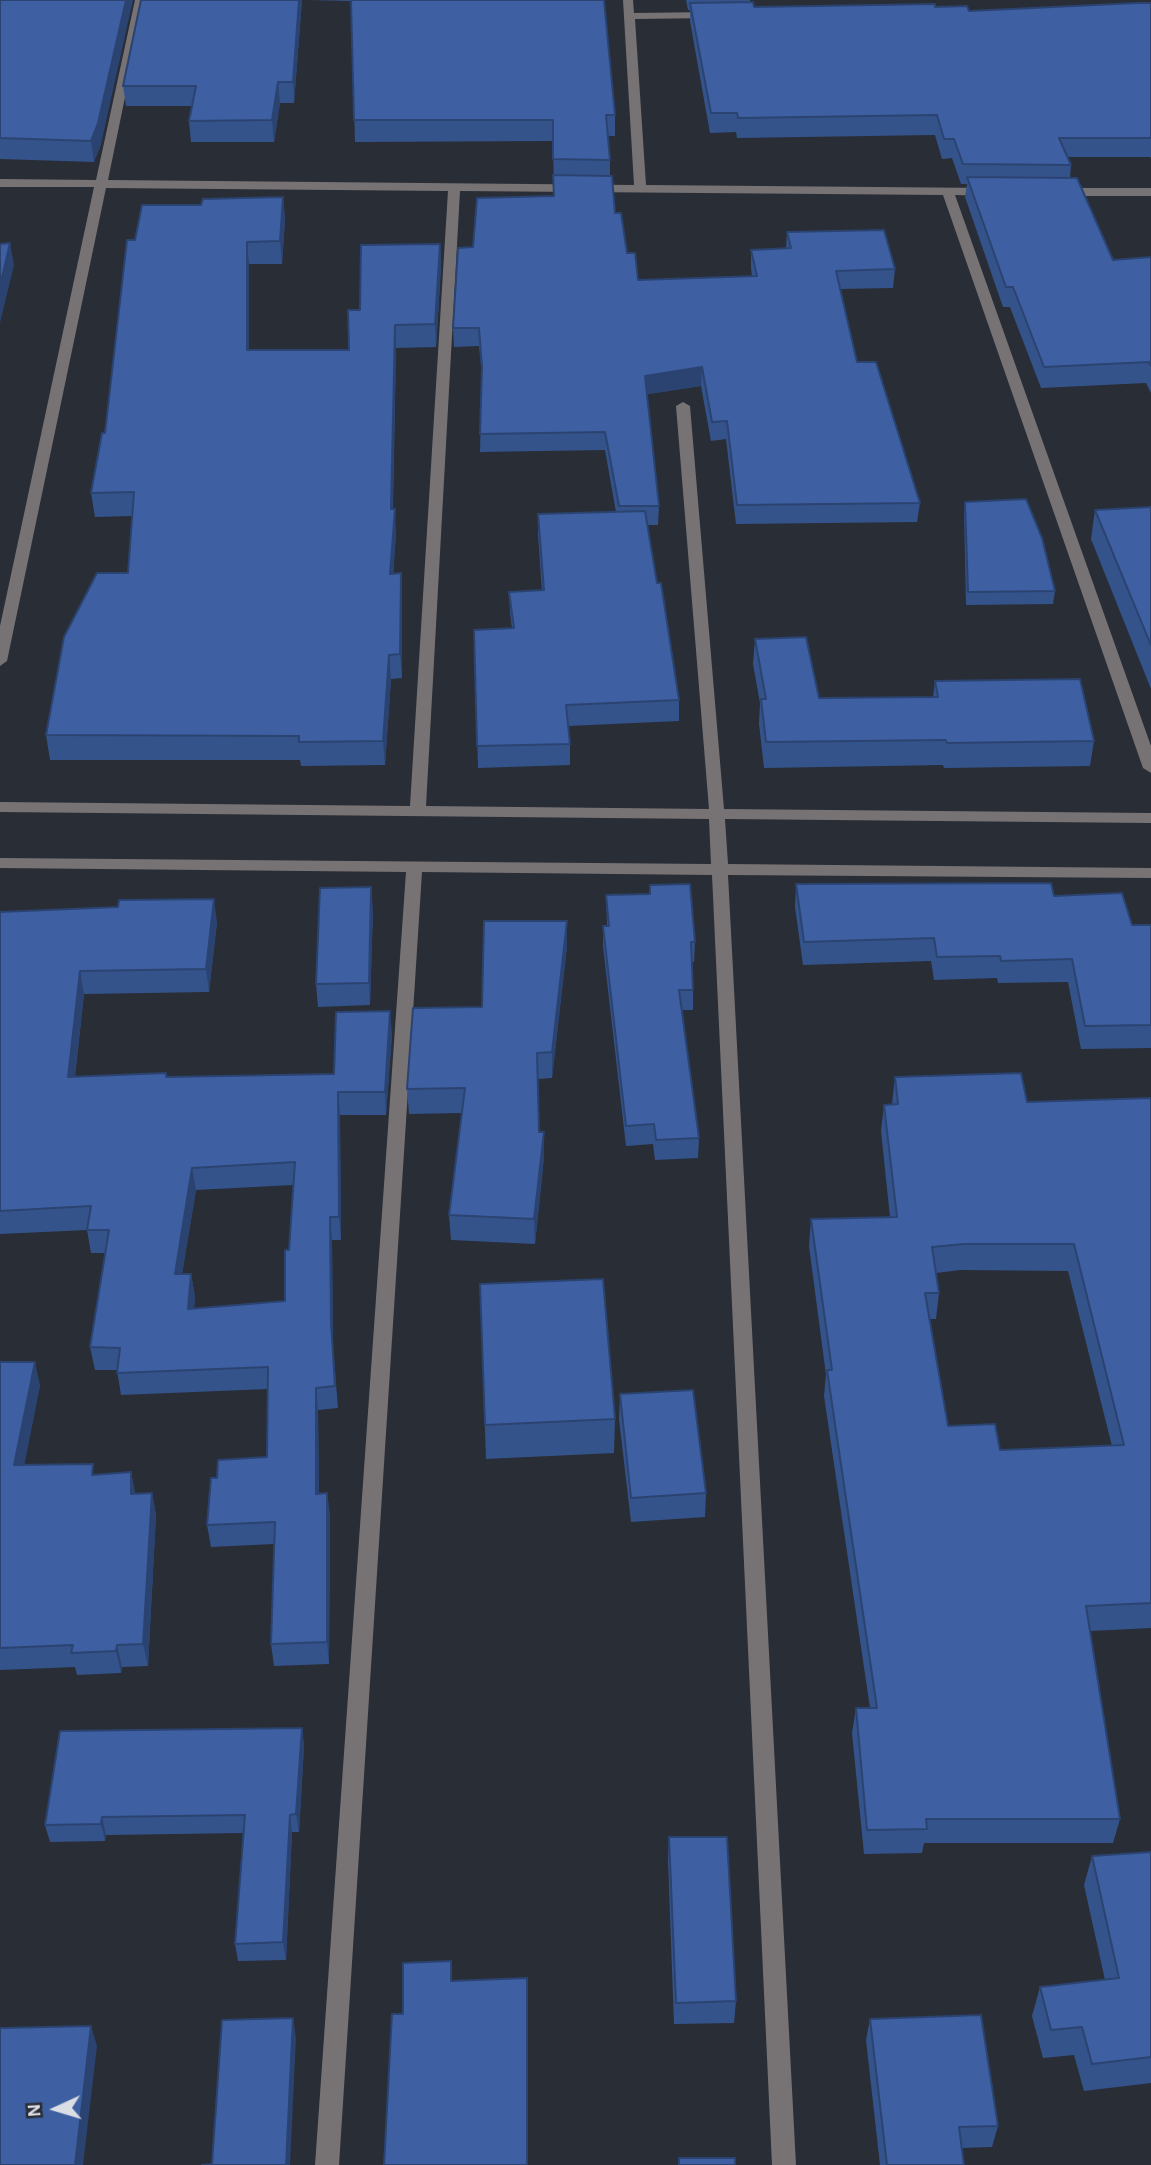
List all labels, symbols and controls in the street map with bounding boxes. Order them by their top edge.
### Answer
north arrow [21,2074,91,2144]
text: N [25,2103,44,2118]

